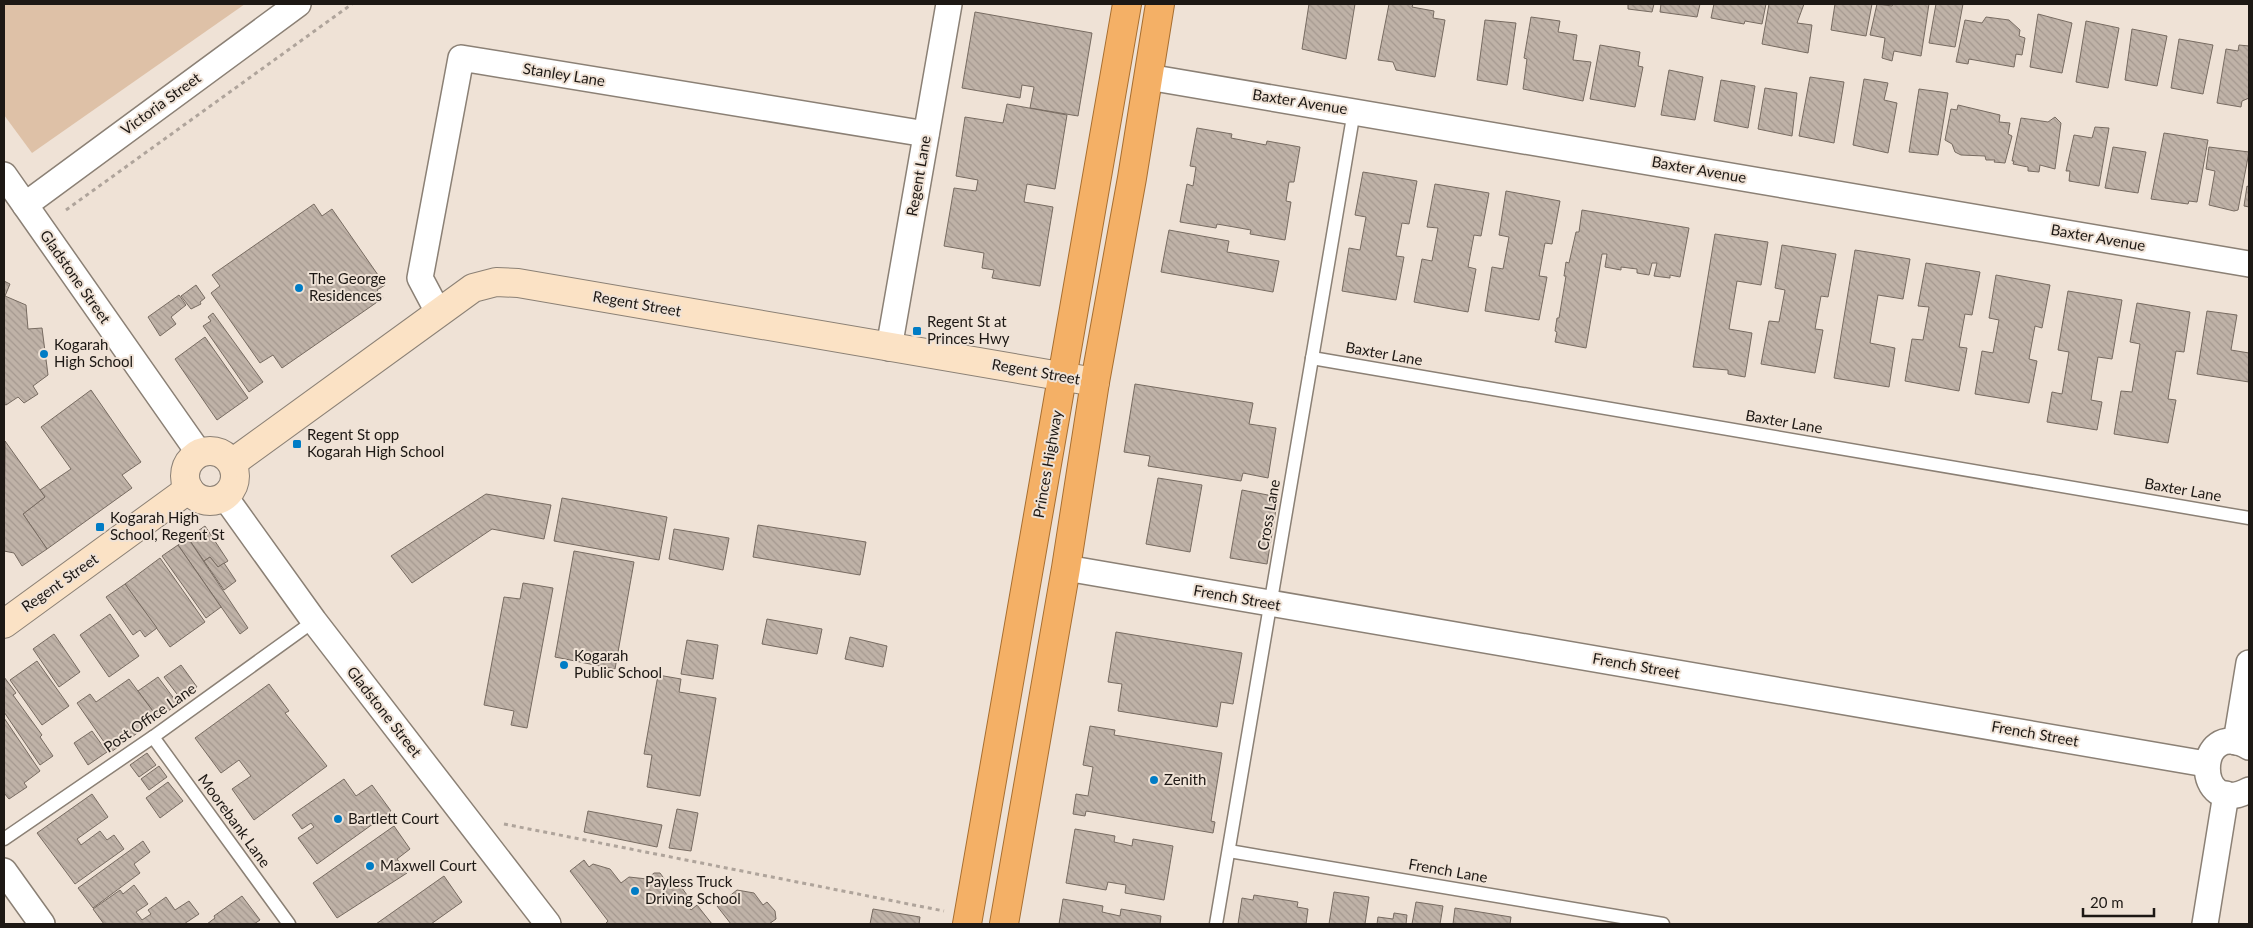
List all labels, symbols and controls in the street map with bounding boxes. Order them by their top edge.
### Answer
street label: Stanley Lane [522,59,607,89]
street label: Victoria Street [117,68,204,138]
street label: Baxter Avenue [1251,85,1349,117]
street label: Regent Lane [902,134,934,217]
street label: Baxter Avenue [1650,152,1748,186]
street label: Baxter Avenue [2049,220,2147,254]
street label: Gladstone Street [37,226,115,327]
place label: The George Residences [309,269,386,304]
marker: The George Residences [293,282,305,294]
street label: Regent Street [592,286,683,320]
place label: Regent St at Princes Hwy [927,312,1010,347]
marker: Regent St at Princes Hwy [911,325,923,337]
place label: Kogarah High School [54,335,133,370]
street label: Baxter Lane [1344,337,1424,369]
marker: Kogarah High School [38,348,50,360]
street label: Regent Street [991,354,1082,388]
street label: Baxter Lane [1744,405,1824,437]
street label: Princes Highway [1029,408,1065,519]
place label: Regent St opp Kogarah High School [307,425,444,460]
marker: Regent St opp Kogarah High School [291,438,303,450]
street label: Baxter Lane [2143,473,2223,505]
street label: Cross Lane [1253,478,1283,552]
place label: Kogarah High School, Regent St [110,508,225,543]
marker: Kogarah High School, Regent St [94,521,106,533]
street label: Regent Street [18,549,102,615]
street label: French Street [1192,580,1283,614]
place label: Kogarah Public School [574,646,662,681]
street label: French Street [1591,648,1682,682]
marker: Kogarah Public School [558,659,570,671]
street label: Gladstone Street [344,662,426,761]
street label: Post Office Lane [100,679,199,756]
street label: French Street [1990,716,2081,750]
street label: Moorebank Lane [195,770,275,871]
place label: Zenith [1164,770,1206,788]
marker: Zenith [1148,774,1160,786]
place label: Bartlett Court [348,809,440,827]
marker: Bartlett Court [332,813,344,825]
street label: French Lane [1407,854,1489,886]
place label: Maxwell Court [380,856,477,874]
marker: Maxwell Court [364,860,376,872]
place label: Payless Truck Driving School [645,872,741,907]
marker: Payless Truck Driving School [629,885,641,897]
scale bar [2083,886,2154,918]
text: 20 m [2090,893,2124,911]

